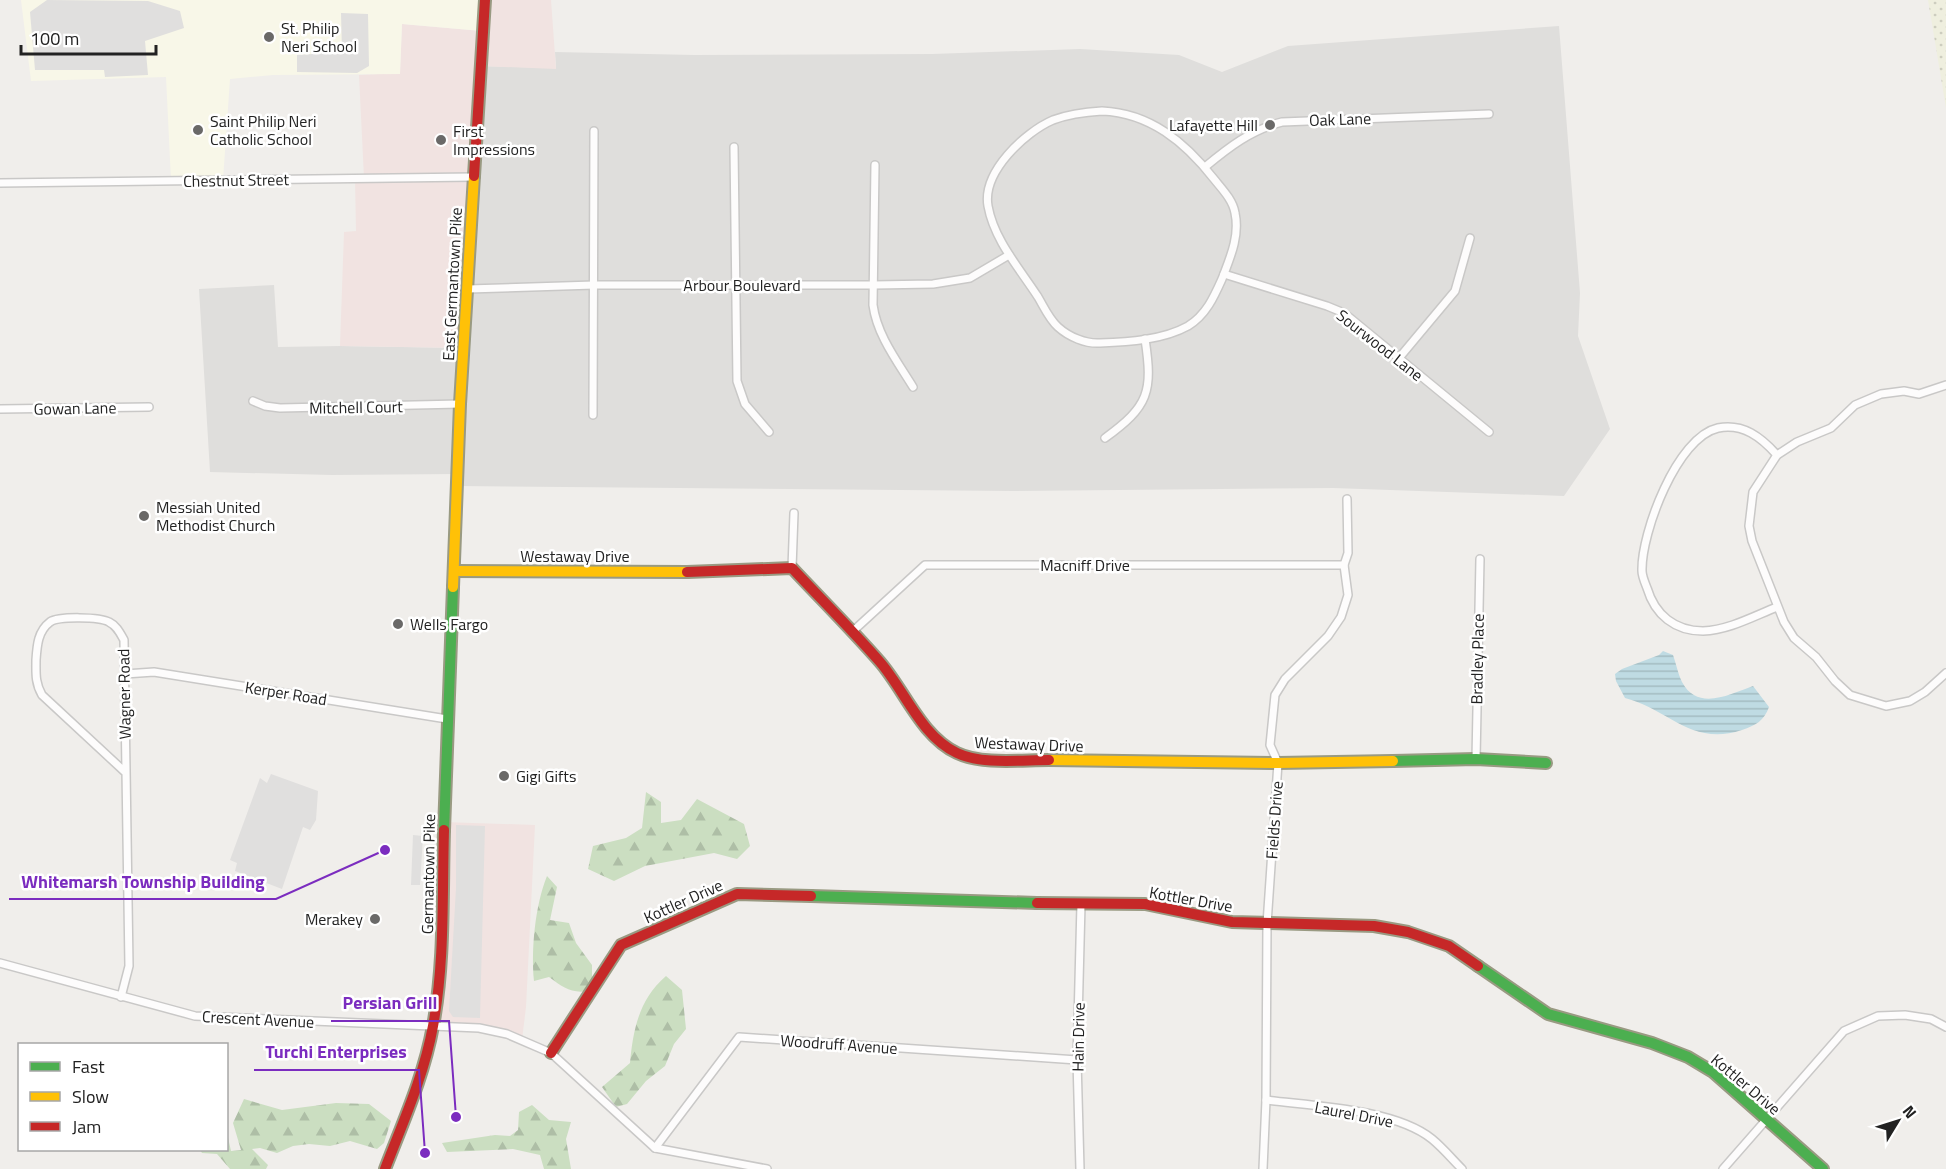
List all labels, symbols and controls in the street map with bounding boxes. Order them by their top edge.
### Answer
place label: St. Philip Neri School [281,16,357,58]
scale bar [21,18,156,56]
text: 100 m [30,25,79,52]
marker: St. Philip Neri School [262,30,276,44]
street label: Oak Lane [1309,106,1371,132]
place label: Saint Philip Neri Catholic School [210,109,316,151]
place label: Lafayette Hill [1169,113,1258,137]
marker: Lafayette Hill [1263,118,1277,132]
place label: First Impressions [453,119,535,161]
marker: Saint Philip Neri Catholic School [191,123,205,137]
marker: First Impressions [434,133,448,147]
street label: Chestnut Street [183,167,290,193]
street label: East Germantown Pike [436,207,468,361]
street label: Arbour Boulevard [683,273,801,297]
street label: Sourwood Lane [1331,303,1429,387]
street label: Mitchell Court [309,394,403,420]
street label: Gowan Lane [33,395,117,421]
place label: Messiah United Methodist Church [156,495,275,537]
marker: Messiah United Methodist Church [137,509,151,523]
street label: Westaway Drive [520,544,630,568]
street label: Macniff Drive [1040,553,1130,577]
place label: Wells Fargo [410,612,488,636]
street label: Bradley Place [1464,613,1490,705]
marker: Wells Fargo [391,617,405,631]
street label: Wagner Road [111,649,137,739]
street label: Kerper Road [243,675,329,711]
street label: Westaway Drive [974,730,1084,758]
place label: Gigi Gifts [516,764,576,788]
marker: Gigi Gifts [497,769,511,783]
street label: Fields Drive [1259,780,1289,860]
street label: Germantown Pike [415,814,441,934]
callout: Whitemarsh Township Building [9,863,276,899]
text: Whitemarsh Township Building [21,868,265,895]
street label: Kottler Drive [640,873,726,929]
street label: Kottler Drive [1147,880,1235,918]
place label: Merakey [305,907,363,931]
marker: Merakey [368,912,382,926]
callout: Persian Grill [331,985,449,1021]
text: Persian Grill [343,989,437,1016]
street label: Hain Drive [1065,1002,1091,1072]
street label: Crescent Avenue [201,1004,315,1034]
street label: Woodruff Avenue [780,1028,898,1060]
callout: Turchi Enterprises [254,1034,419,1070]
text: Turchi Enterprises [265,1038,407,1065]
legend [18,1043,228,1151]
street label: Kottler Drive [1706,1048,1786,1120]
text: Fast [72,1053,105,1080]
text: Slow [72,1083,109,1110]
north arrow [1868,1091,1928,1151]
street label: Laurel Drive [1313,1095,1395,1133]
text: N [1897,1100,1923,1124]
text: Jam [72,1113,101,1140]

